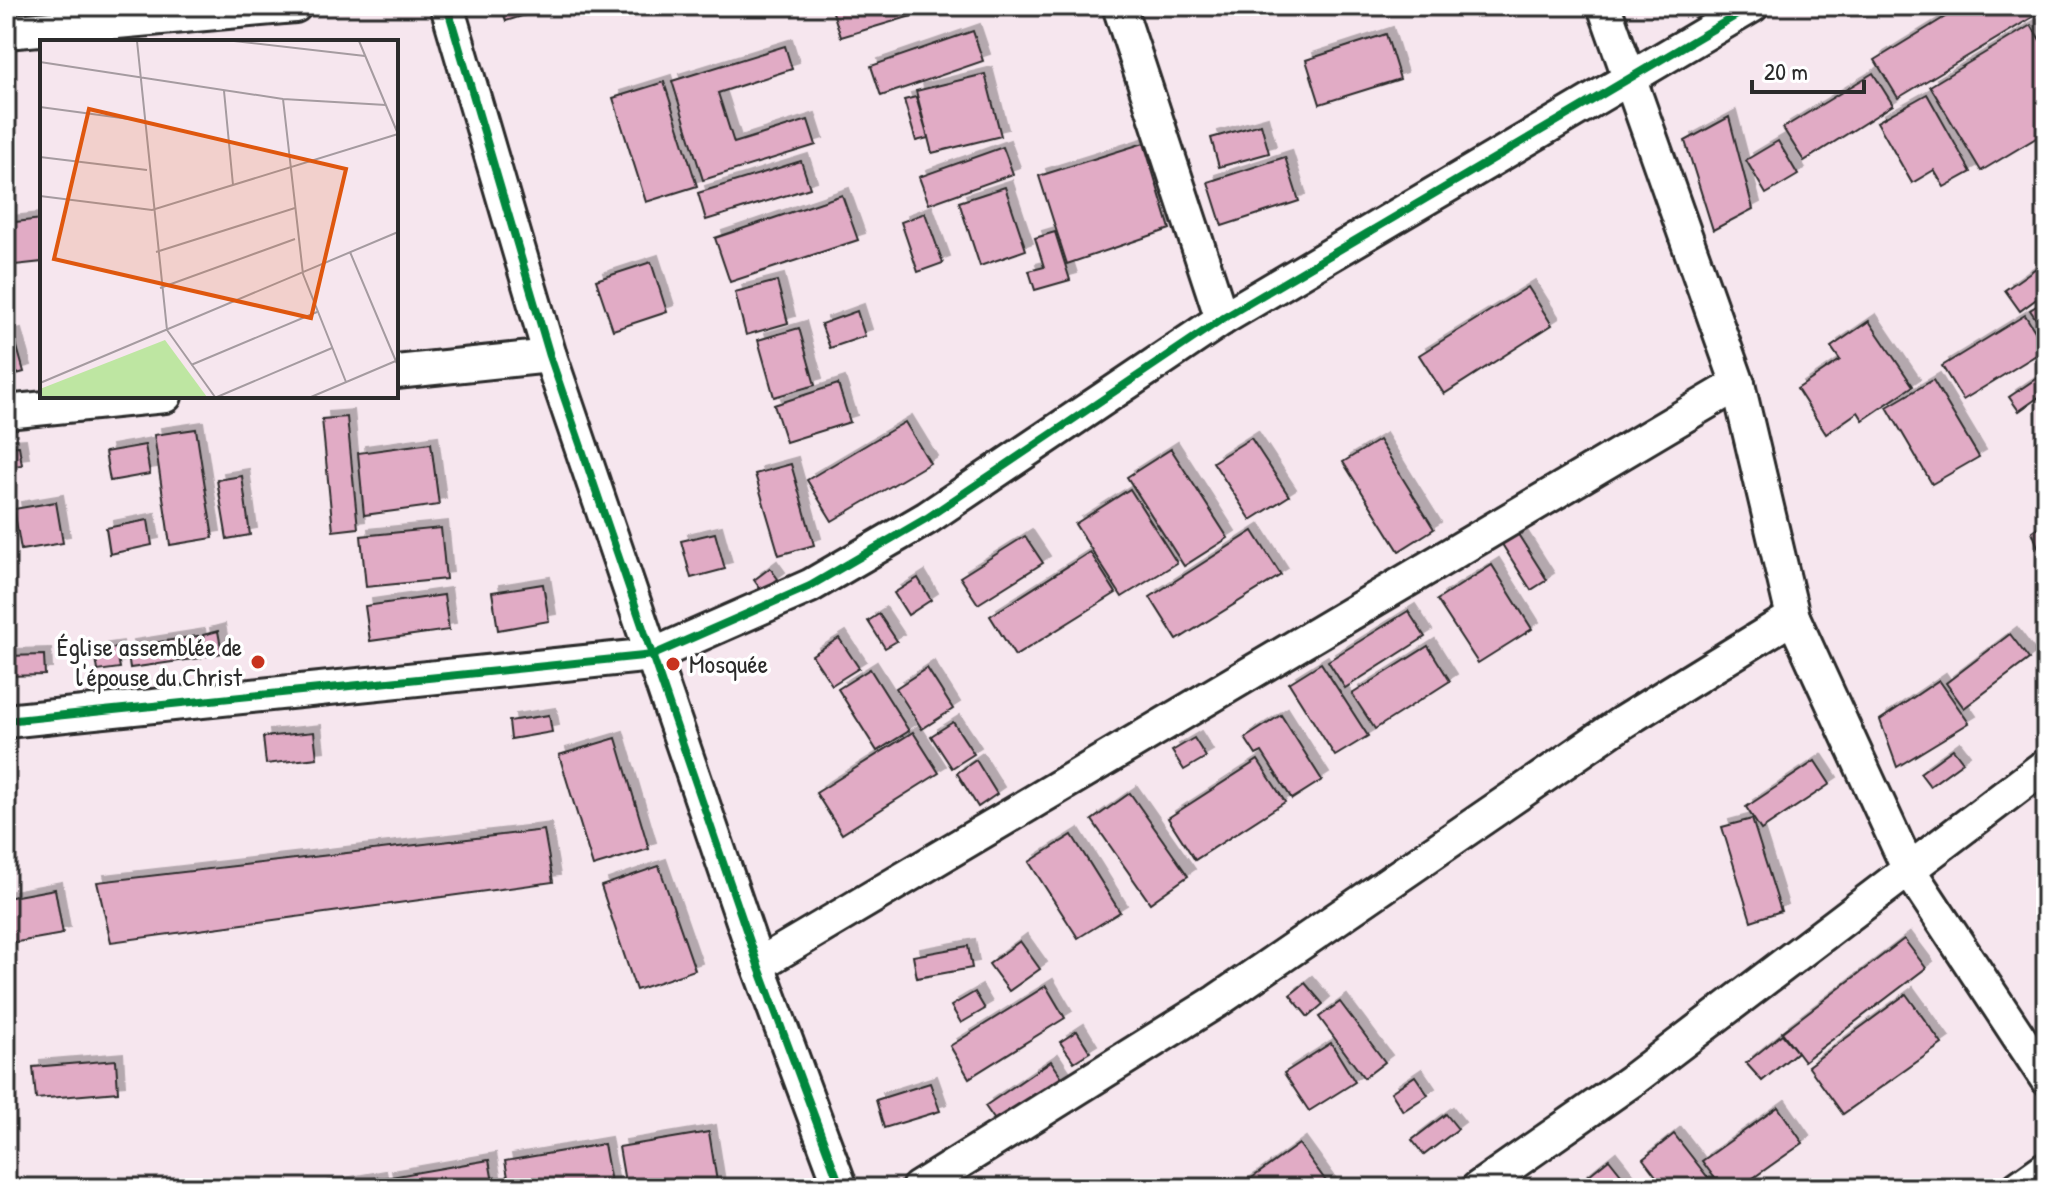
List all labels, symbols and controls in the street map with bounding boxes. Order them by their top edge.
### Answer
inset map [40,40,398,398]
scale bar [1752,44,1864,94]
text: 20 m [1764,55,1808,87]
place label: Église assemblée de l'épouse du Christ [57,629,243,694]
place label: Mosquée [689,646,768,681]
marker: Église assemblée de l'épouse du Christ [249,653,267,671]
marker: Mosquée [664,655,682,673]

